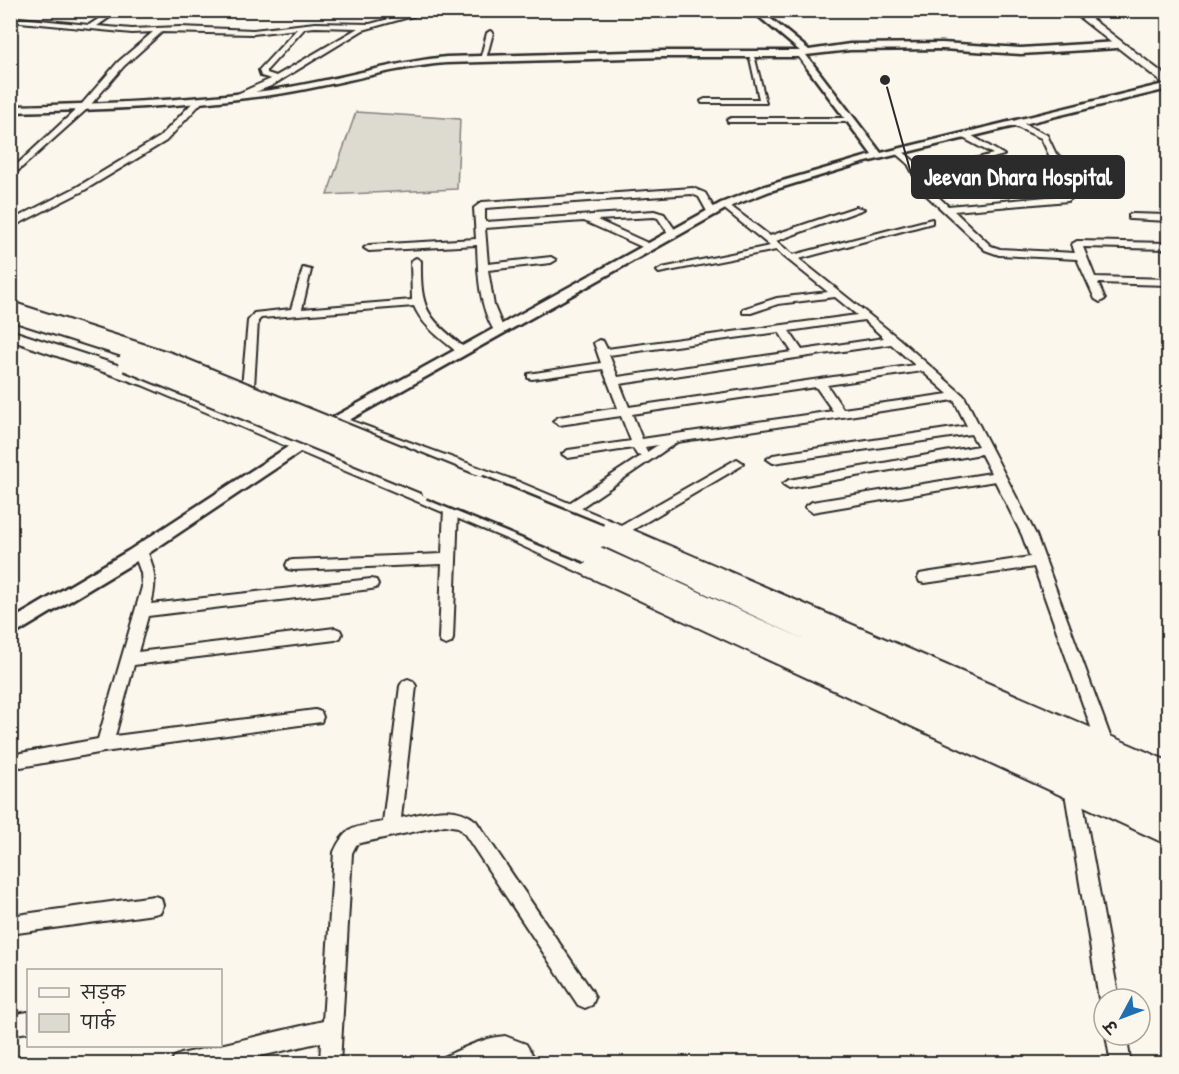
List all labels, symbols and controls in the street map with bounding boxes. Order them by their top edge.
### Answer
callout: Jeevan Dhara Hospital [912,156,1124,198]
text: Jeevan Dhara Hospital [924,160,1113,193]
legend [27,969,222,1047]
text: सड़क [80,980,126,1005]
north arrow [1092,987,1152,1047]
text: पार्क [80,1009,116,1035]
text: उ [1098,1015,1124,1040]

